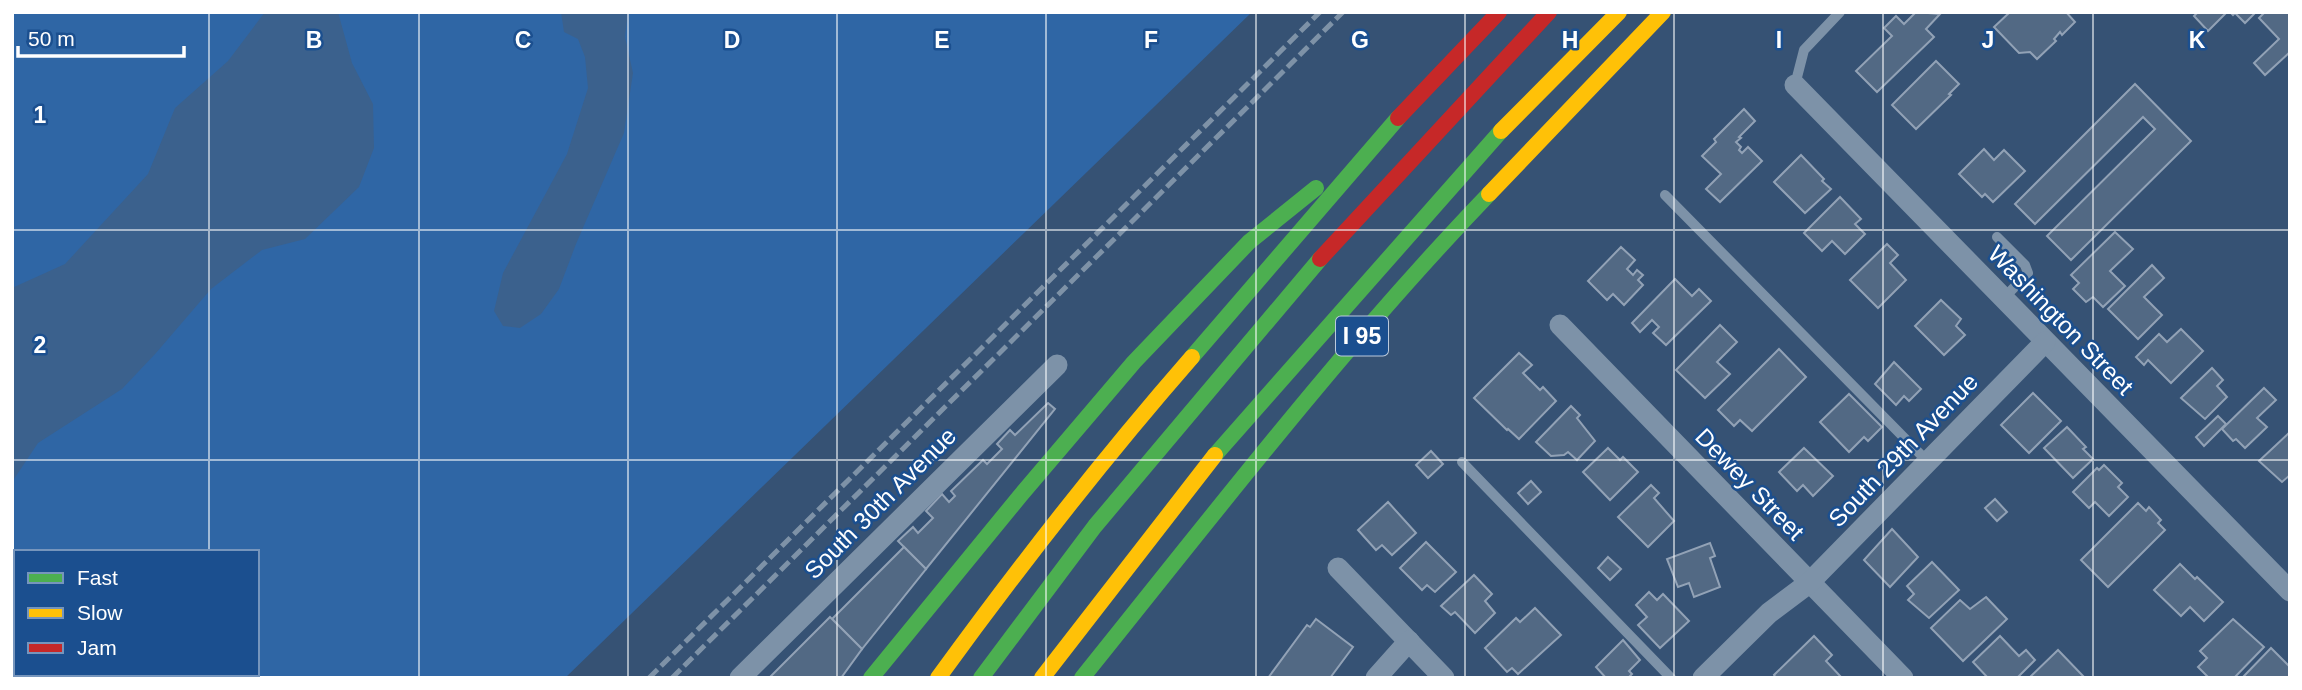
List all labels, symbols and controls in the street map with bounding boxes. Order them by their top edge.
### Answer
scale bar [18,14,184,58]
text: 50 m [28,27,75,50]
text: B [306,27,322,53]
text: C [515,27,531,53]
text: D [724,27,740,53]
text: E [934,27,950,53]
text: F [1144,27,1158,53]
text: G [1351,27,1369,53]
text: H [1562,27,1578,53]
text: I [1776,27,1782,53]
text: J [1982,27,1994,53]
text: K [2189,27,2206,53]
text: 1 [34,102,47,128]
street label: Washington Street [1983,240,2139,400]
road number: I 95 [1336,316,1388,356]
text: 2 [34,332,46,358]
street label: South 29th Avenue [1823,368,1983,532]
street label: South 30th Avenue [799,422,961,584]
street label: Dewey Street [1690,423,1810,545]
legend [14,550,259,676]
text: Fast [77,566,118,589]
text: Slow [77,601,123,624]
text: Jam [77,636,117,659]

